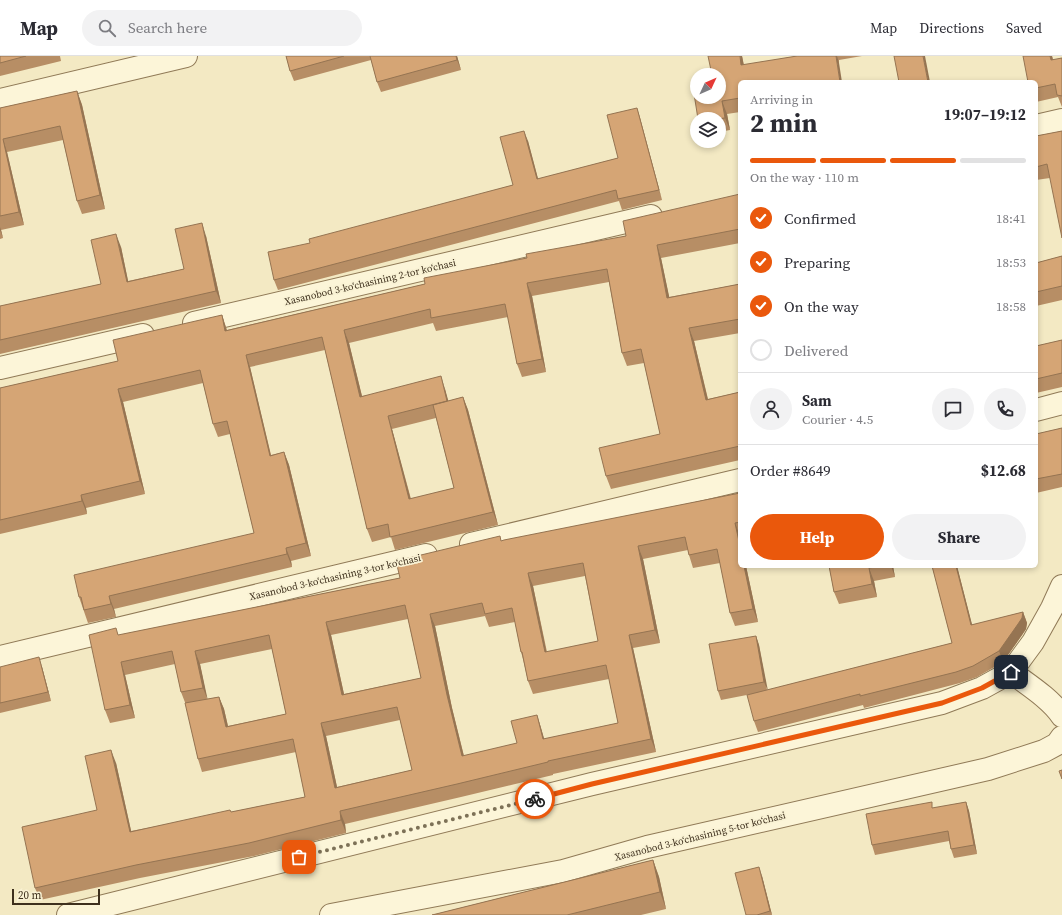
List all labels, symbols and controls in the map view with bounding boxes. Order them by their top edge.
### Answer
search box [82,10,362,46]
text: Map [20,15,58,41]
icon: search [96,17,118,39]
text: Search here [128,17,207,38]
text: Map [870,18,897,38]
text: Directions [919,18,984,38]
text: Saved [1006,18,1042,38]
north arrow [690,68,726,104]
map controls [690,68,726,148]
text: Arriving in [750,91,813,108]
text: 19:07–19:12 [944,104,1026,125]
text: 2 min [750,105,817,141]
button: layers [690,112,726,148]
text: On the way · 110 m [750,169,859,186]
icon: check [750,207,772,229]
text: Confirmed [784,208,856,229]
text: 18:41 [996,210,1026,227]
icon: check [750,251,772,273]
text: Preparing [784,252,850,273]
text: 18:53 [996,254,1026,271]
street label: Xasanobod 3-koʻchasining 2-tor koʻchasi [283,256,457,308]
icon: check [750,295,772,317]
text: On the way [784,296,859,317]
text: 18:58 [996,298,1026,315]
text: Delivered [784,340,848,361]
button: person [750,388,792,430]
button: chat [932,388,974,430]
button: phone [984,388,1026,430]
text: Sam [802,390,832,411]
text: Courier · 4.5 [802,411,873,428]
text: Order #8649 [750,460,831,481]
text: $12.68 [981,460,1026,481]
button: Help [750,514,884,560]
button: Share [892,514,1026,560]
street label: Xasanobod 3-koʻchasining 3-tor koʻchasi [248,551,422,603]
pin [994,655,1028,689]
icon: home [1000,661,1022,683]
courier [515,779,555,819]
icon: bike [524,788,546,810]
street label: Xasanobod 3-koʻchasining 5-tor koʻchasi [613,808,787,864]
pin [282,840,316,874]
icon: bag [288,846,310,868]
scale bar [12,887,100,906]
text: 20 m [18,888,41,903]

